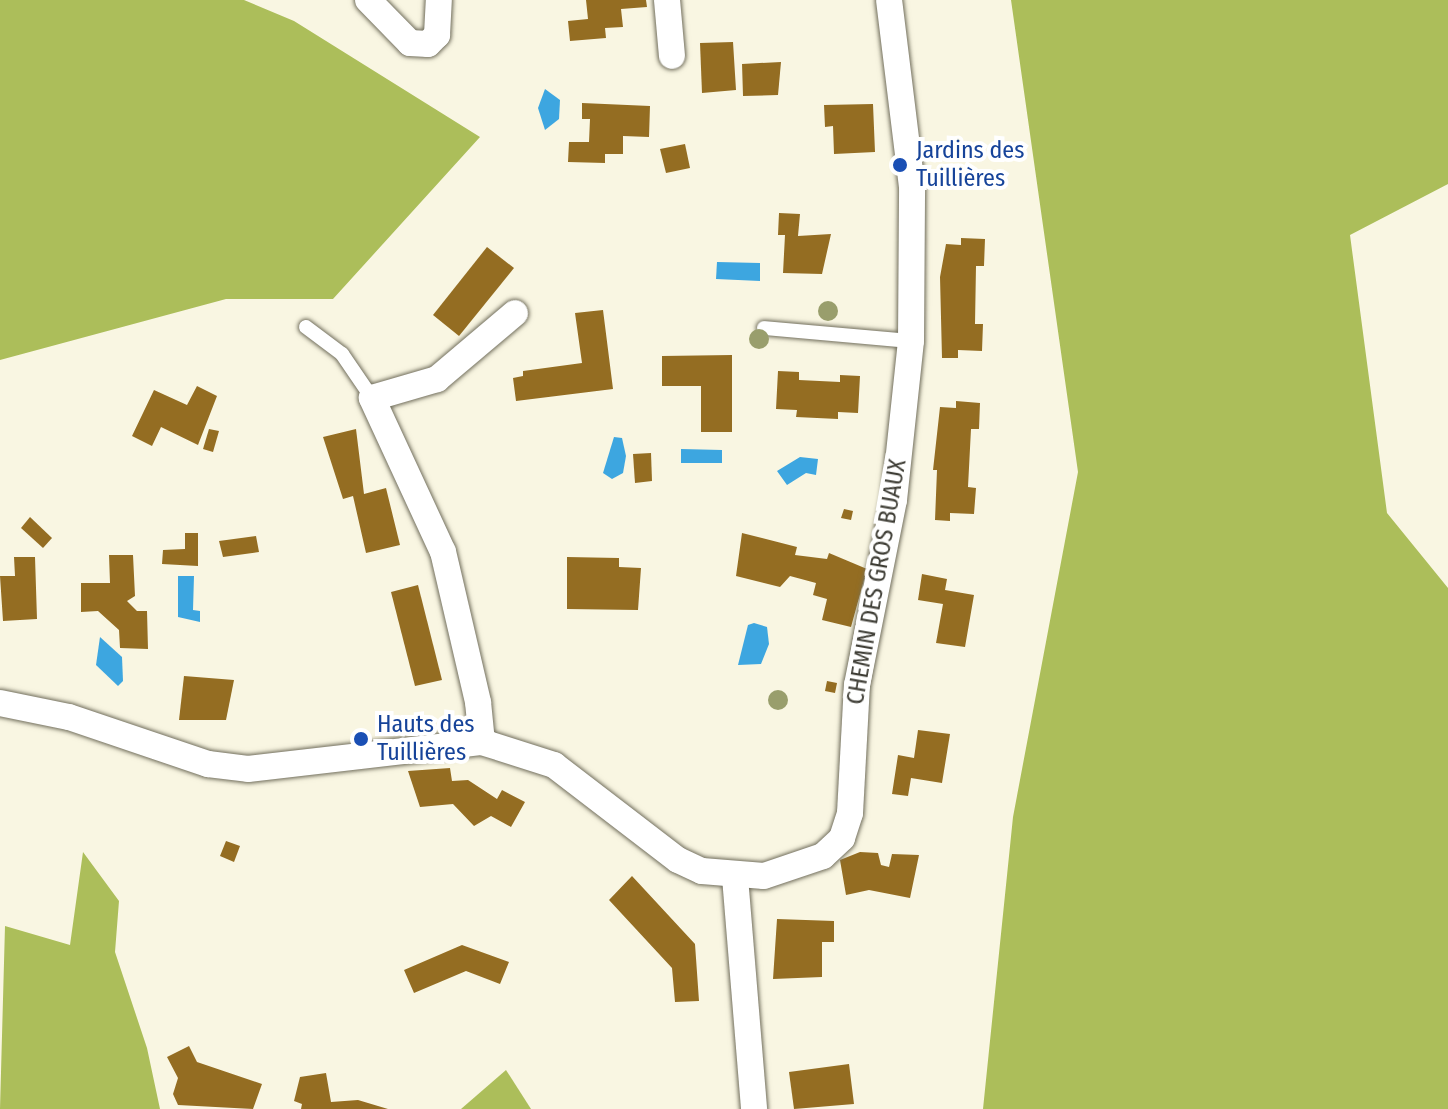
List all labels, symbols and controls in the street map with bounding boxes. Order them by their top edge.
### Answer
place label: Jardins des Tuillières [916,137,1024,193]
marker: Jardins des Tuillières [891,156,909,174]
street label: CHEMIN DES GROS BUAUX [841,457,913,707]
place label: Hauts des Tuillières [377,711,475,767]
marker: Hauts des Tuillières [352,730,370,748]

